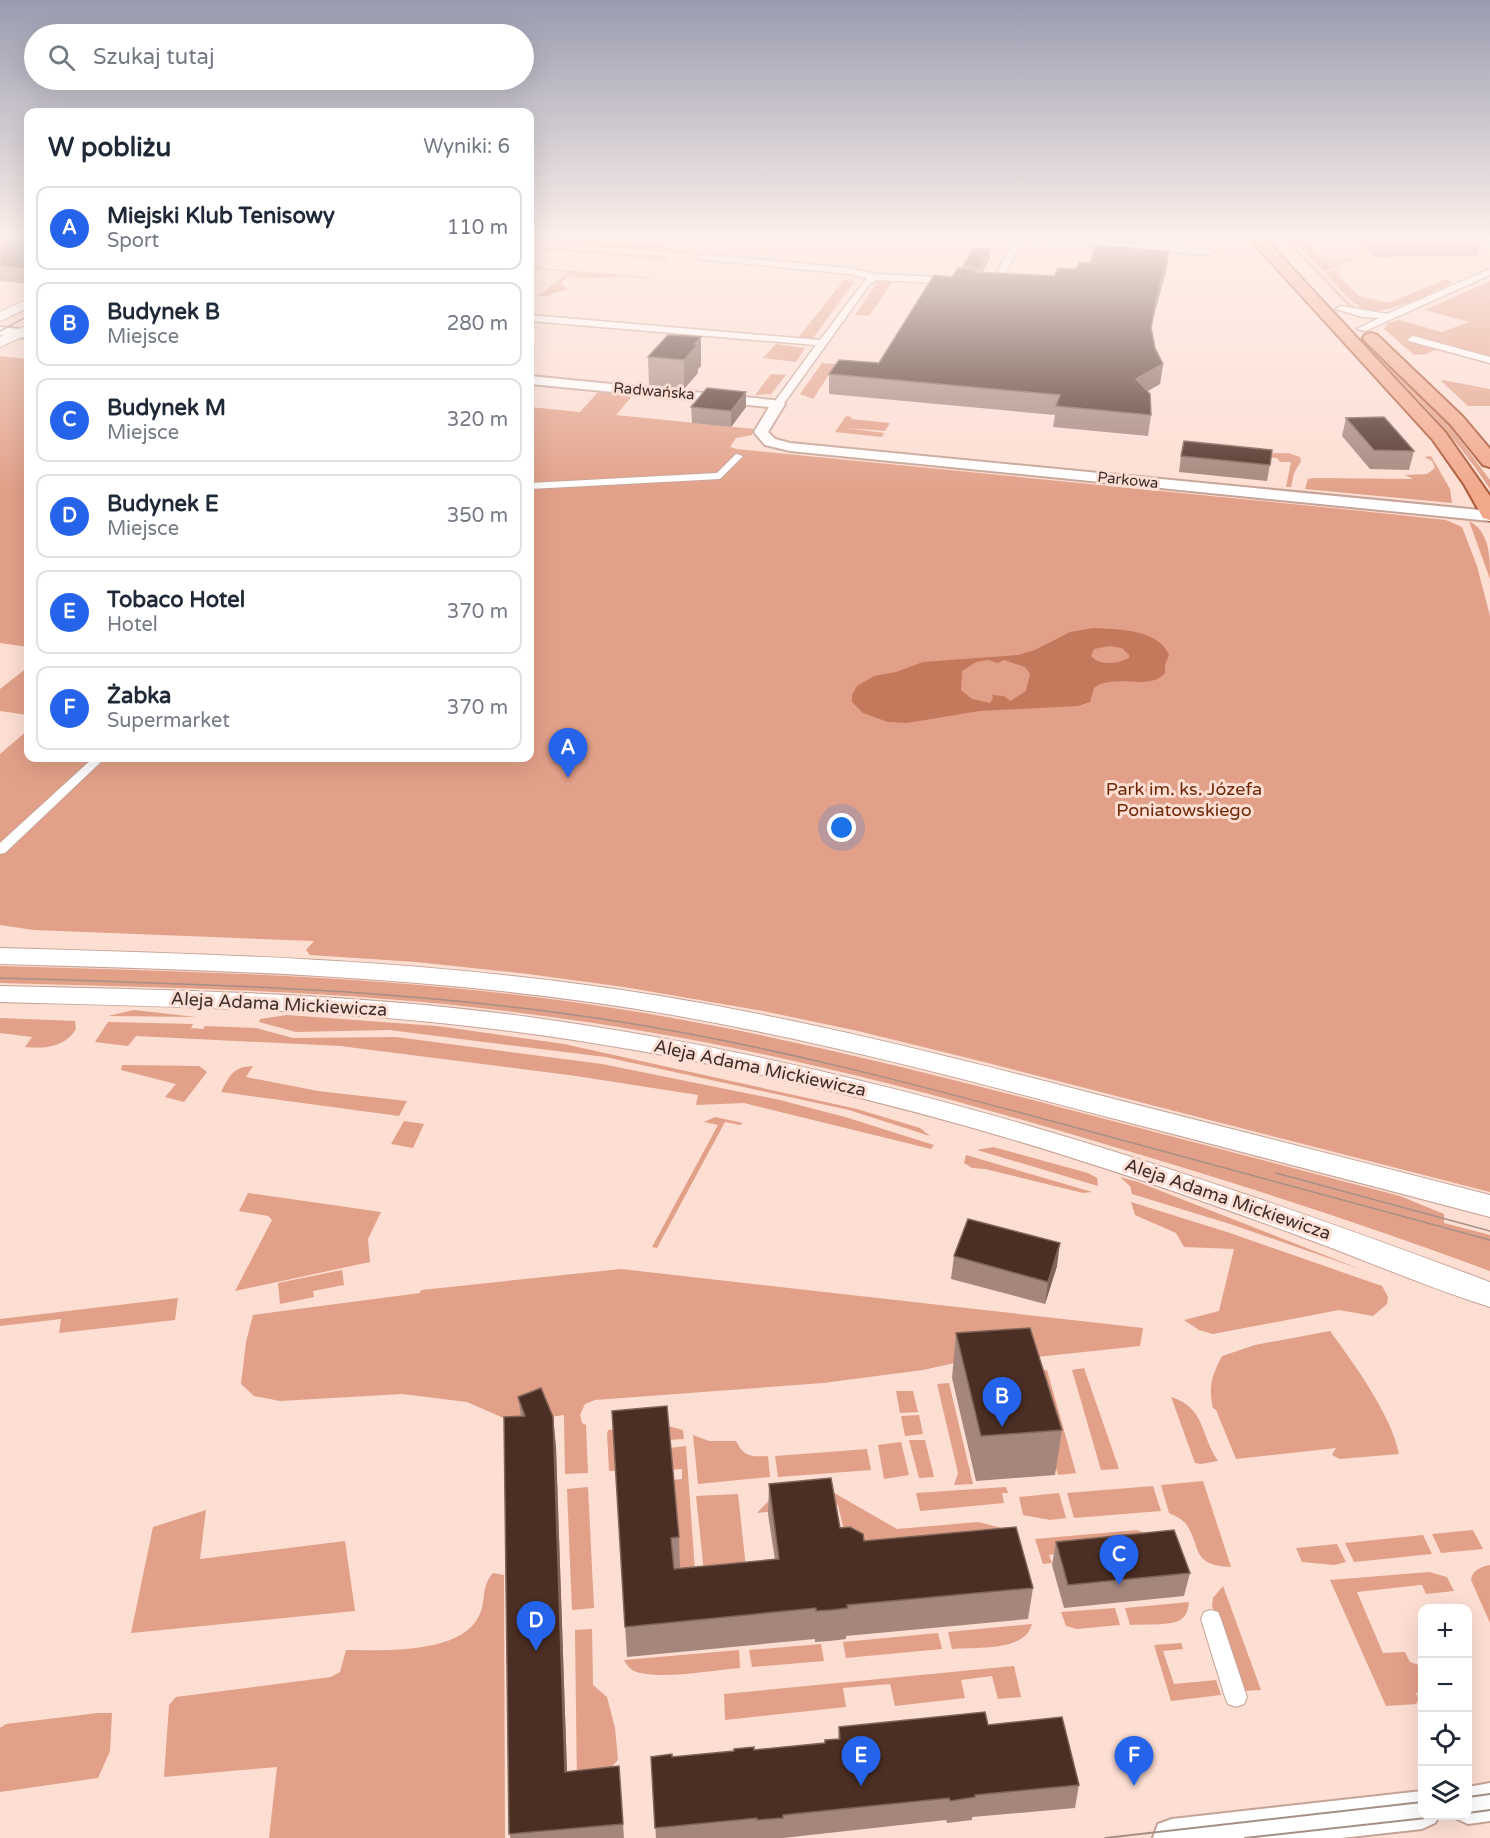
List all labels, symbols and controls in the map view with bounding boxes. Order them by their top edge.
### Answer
search box [24,24,534,90]
icon: search [45,41,78,74]
text: Szukaj tutaj [93,44,215,70]
text: W pobliżu [48,132,171,163]
text: Wyniki: 6 [423,135,510,159]
text: Miejski Klub Tenisowy [107,203,335,229]
text: A [62,216,77,240]
text: 110 m [447,216,508,240]
text: Sport [107,229,159,253]
text: Budynek B [107,299,220,325]
text: B [63,312,76,336]
text: 280 m [447,312,508,336]
text: Miejsce [107,325,179,349]
street label: Radwańska [613,378,695,404]
text: Budynek M [107,395,226,421]
text: C [63,408,76,432]
text: 320 m [447,408,508,432]
text: Miejsce [107,421,179,445]
street label: Parkowa [1097,468,1159,492]
text: Budynek E [107,491,219,517]
text: D [62,504,77,528]
text: 350 m [447,504,508,528]
text: Miejsce [107,517,179,541]
text: Tobaco Hotel [107,587,245,613]
text: E [63,600,76,624]
text: 370 m [447,600,508,624]
text: Hotel [107,613,158,637]
text: Żabka [107,683,171,709]
text: F [63,696,76,720]
text: 370 m [447,696,508,720]
text: Supermarket [107,709,230,733]
pin: A [548,728,588,778]
park label: Park im. ks. Józefa Poniatowskiego [1106,778,1262,821]
your location [827,813,856,842]
street label: Aleja Adama Mickiewicza [170,987,388,1021]
street label: Aleja Adama Mickiewicza [652,1035,868,1101]
street label: Aleja Adama Mickiewicza [1122,1153,1334,1245]
pin: B [982,1378,1022,1427]
pin: C [1100,1536,1138,1585]
pin: D [516,1602,556,1651]
map controls [1418,1604,1472,1820]
button: + [1418,1604,1472,1658]
button: − [1418,1658,1472,1712]
button: locate [1418,1712,1472,1766]
pin: E [842,1736,880,1786]
pin: F [1114,1736,1154,1786]
button: layers [1418,1766,1472,1820]

